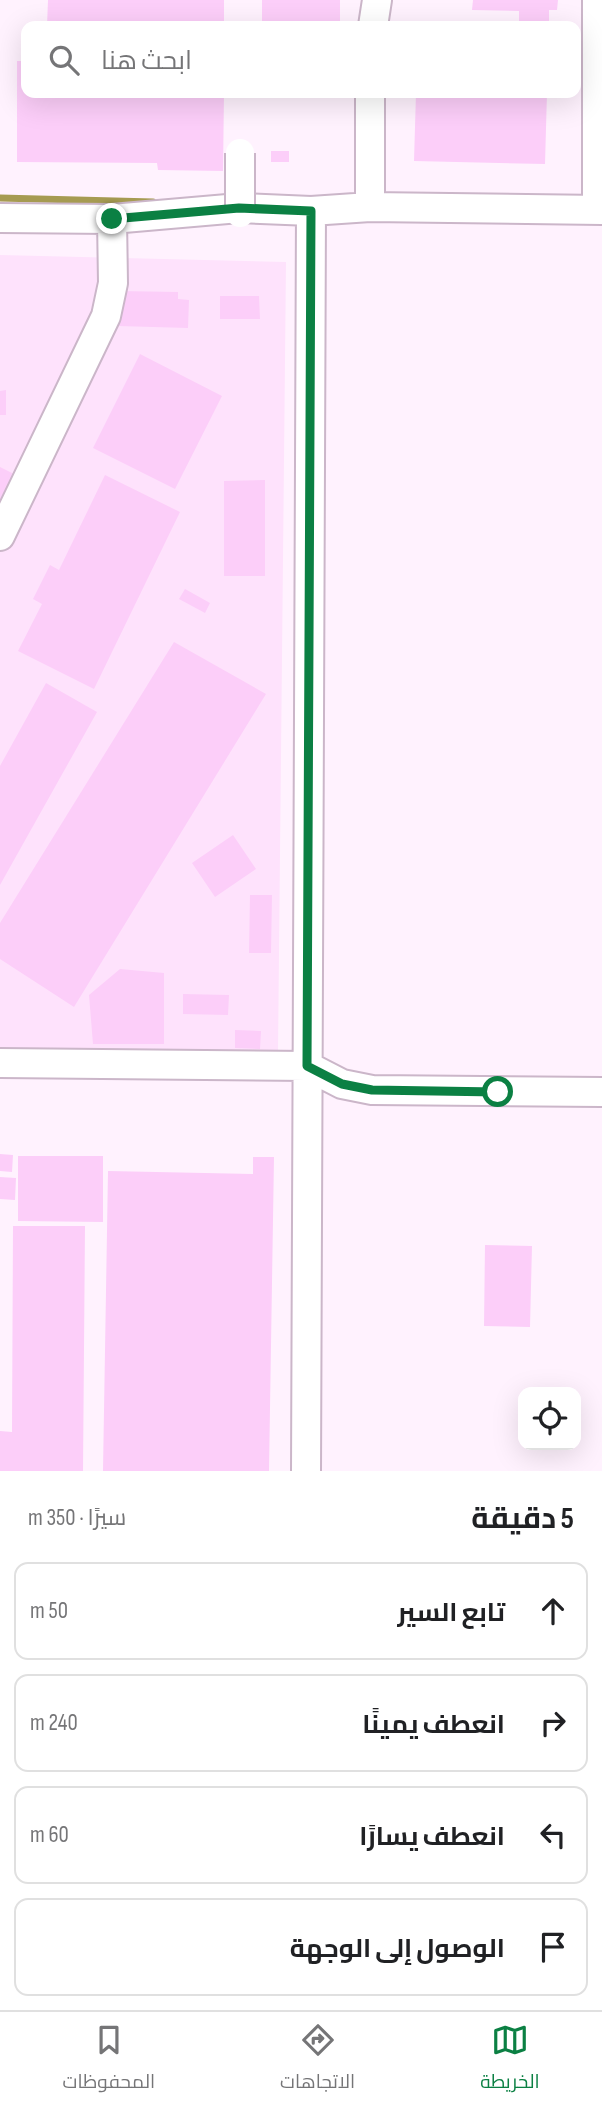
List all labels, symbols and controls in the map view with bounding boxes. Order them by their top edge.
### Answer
search box [21,21,581,98]
icon: search [45,41,83,79]
text: ابحث هنا [101,46,192,77]
route end [96,203,127,234]
route start [482,1076,513,1107]
map controls [518,1387,581,1450]
button: locate [518,1387,581,1450]
text: 5 دقيقة [471,1501,574,1537]
text: سيرًا · 350 m [28,1504,126,1532]
icon: ahead [534,1592,572,1630]
text: 50 m [30,1597,68,1625]
text: تابع السير [398,1598,505,1629]
icon: right [534,1704,572,1742]
text: 240 m [30,1709,78,1737]
text: انعطف يمينًا [362,1710,505,1741]
icon: left [534,1816,572,1854]
text: 60 m [30,1821,69,1849]
text: انعطف يسارًا [359,1822,505,1853]
icon: arrive [534,1928,572,1966]
text: الوصول إلى الوجهة [290,1934,505,1965]
tab: المحفوظات [63,2021,155,2099]
tab: الاتجاهات [280,2021,355,2099]
tab: الخريطة [480,2021,540,2099]

